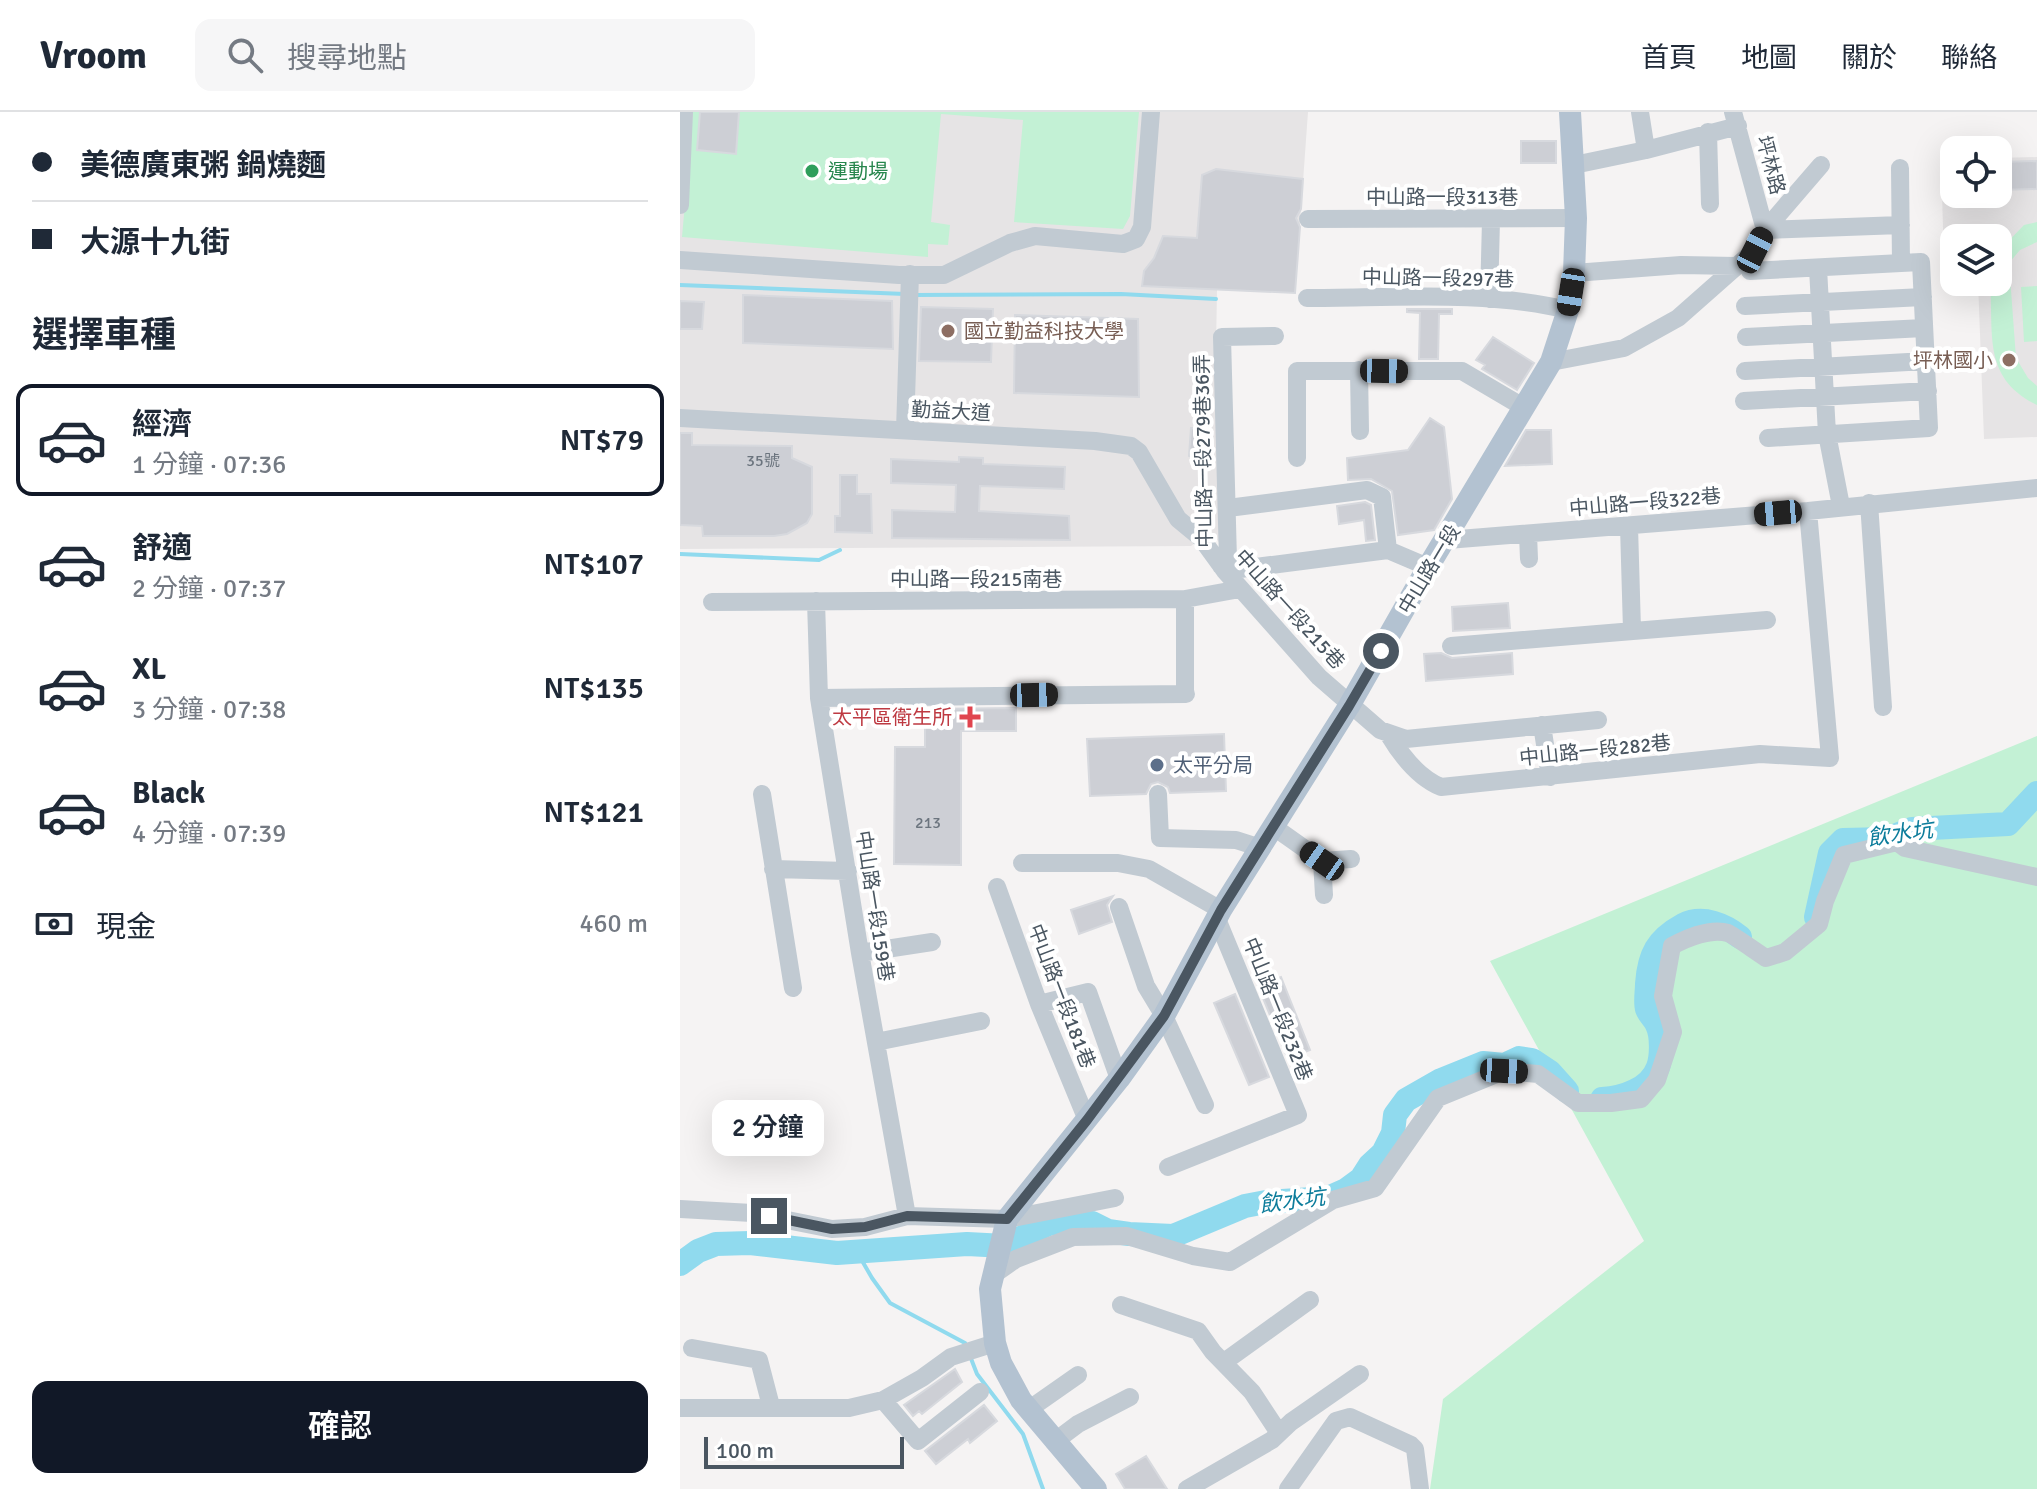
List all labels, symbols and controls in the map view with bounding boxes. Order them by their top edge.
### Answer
search box [195,19,755,91]
text: Vroom [40,32,147,79]
icon: search [223,33,267,77]
text: 搜尋地點 [287,40,407,77]
text: 首頁 [1641,41,1697,75]
text: 地圖 [1741,41,1797,75]
text: 關於 [1841,41,1897,75]
text: 聯絡 [1941,41,1997,75]
street label: 坪林路 [1751,133,1790,197]
map controls [1940,136,2012,296]
button: locate [1940,136,2012,208]
text: 美德廣東粥 鍋燒麵 [80,147,327,184]
place label: 運動場 [828,159,888,184]
marker: 運動場 [803,162,821,180]
street label: 中山路一段313巷 [1366,185,1518,210]
car [1733,223,1777,277]
text: 大源十九街 [80,224,230,261]
button: layers [1940,224,2012,296]
street label: 中山路一段297巷 [1362,265,1514,292]
car [1555,266,1587,318]
text: 選擇車種 [32,313,176,358]
place label: 國立勤益科技大學 [964,319,1124,344]
marker: 國立勤益科技大學 [939,322,957,340]
place label: 坪林國小 [1913,348,1993,373]
marker: 坪林國小 [2000,351,2018,369]
street label: 中山路一段279巷36弄 [1189,354,1218,548]
car [1360,359,1408,383]
street label: 勤益大道 [910,397,992,426]
icon: car [36,404,108,476]
text: 經濟 [132,406,192,443]
text: NT$79 [560,422,644,459]
text: 1 分鐘 · 07:36 [132,449,286,481]
house number: 35號 [746,451,780,471]
street label: 中山路一段322巷 [1568,483,1722,522]
car [1753,499,1803,527]
street label: 中山路一段 [1393,520,1466,619]
icon: car [36,528,108,600]
text: 舒適 [132,530,192,567]
street label: 中山路一段215巷 [1229,544,1350,674]
text: NT$107 [544,546,644,583]
street label: 中山路一段215南巷 [890,567,1062,592]
text: 2 分鐘 · 07:37 [132,573,286,605]
route start [1363,633,1399,669]
text: XL [132,651,166,688]
icon: car [36,652,108,724]
text: NT$135 [544,670,644,707]
car [1010,683,1058,707]
text: 3 分鐘 · 07:38 [132,694,286,726]
place label: 太平區衛生所 [832,705,952,730]
marker: 太平區衛生所 [959,706,981,728]
street label: 中山路一段282巷 [1518,730,1672,771]
place label: 太平分局 [1173,753,1253,778]
marker: 太平分局 [1148,756,1166,774]
text: Black [132,775,205,812]
icon: car [36,776,108,848]
text: NT$121 [544,794,644,831]
house number: 213 [915,813,941,833]
water label: 飲水坑 [1866,815,1938,851]
text: 4 分鐘 · 07:39 [132,818,286,850]
street label: 中山路一段159巷 [850,829,899,983]
car [1295,837,1349,885]
icon: cash [32,902,76,946]
text: 460 m [579,908,648,940]
text: 現金 [96,909,156,946]
street label: 中山路一段181巷 [1023,921,1101,1072]
street label: 中山路一段232巷 [1237,934,1318,1085]
car [1479,1058,1529,1084]
callout: 2 分鐘 [713,1100,825,1156]
text: 2 分鐘 [732,1112,804,1144]
water label: 飲水坑 [1258,1183,1329,1218]
route end [751,1198,787,1234]
button: 確認 [32,1381,648,1473]
scale bar [704,1433,904,1469]
text: 100 m [716,1437,774,1464]

